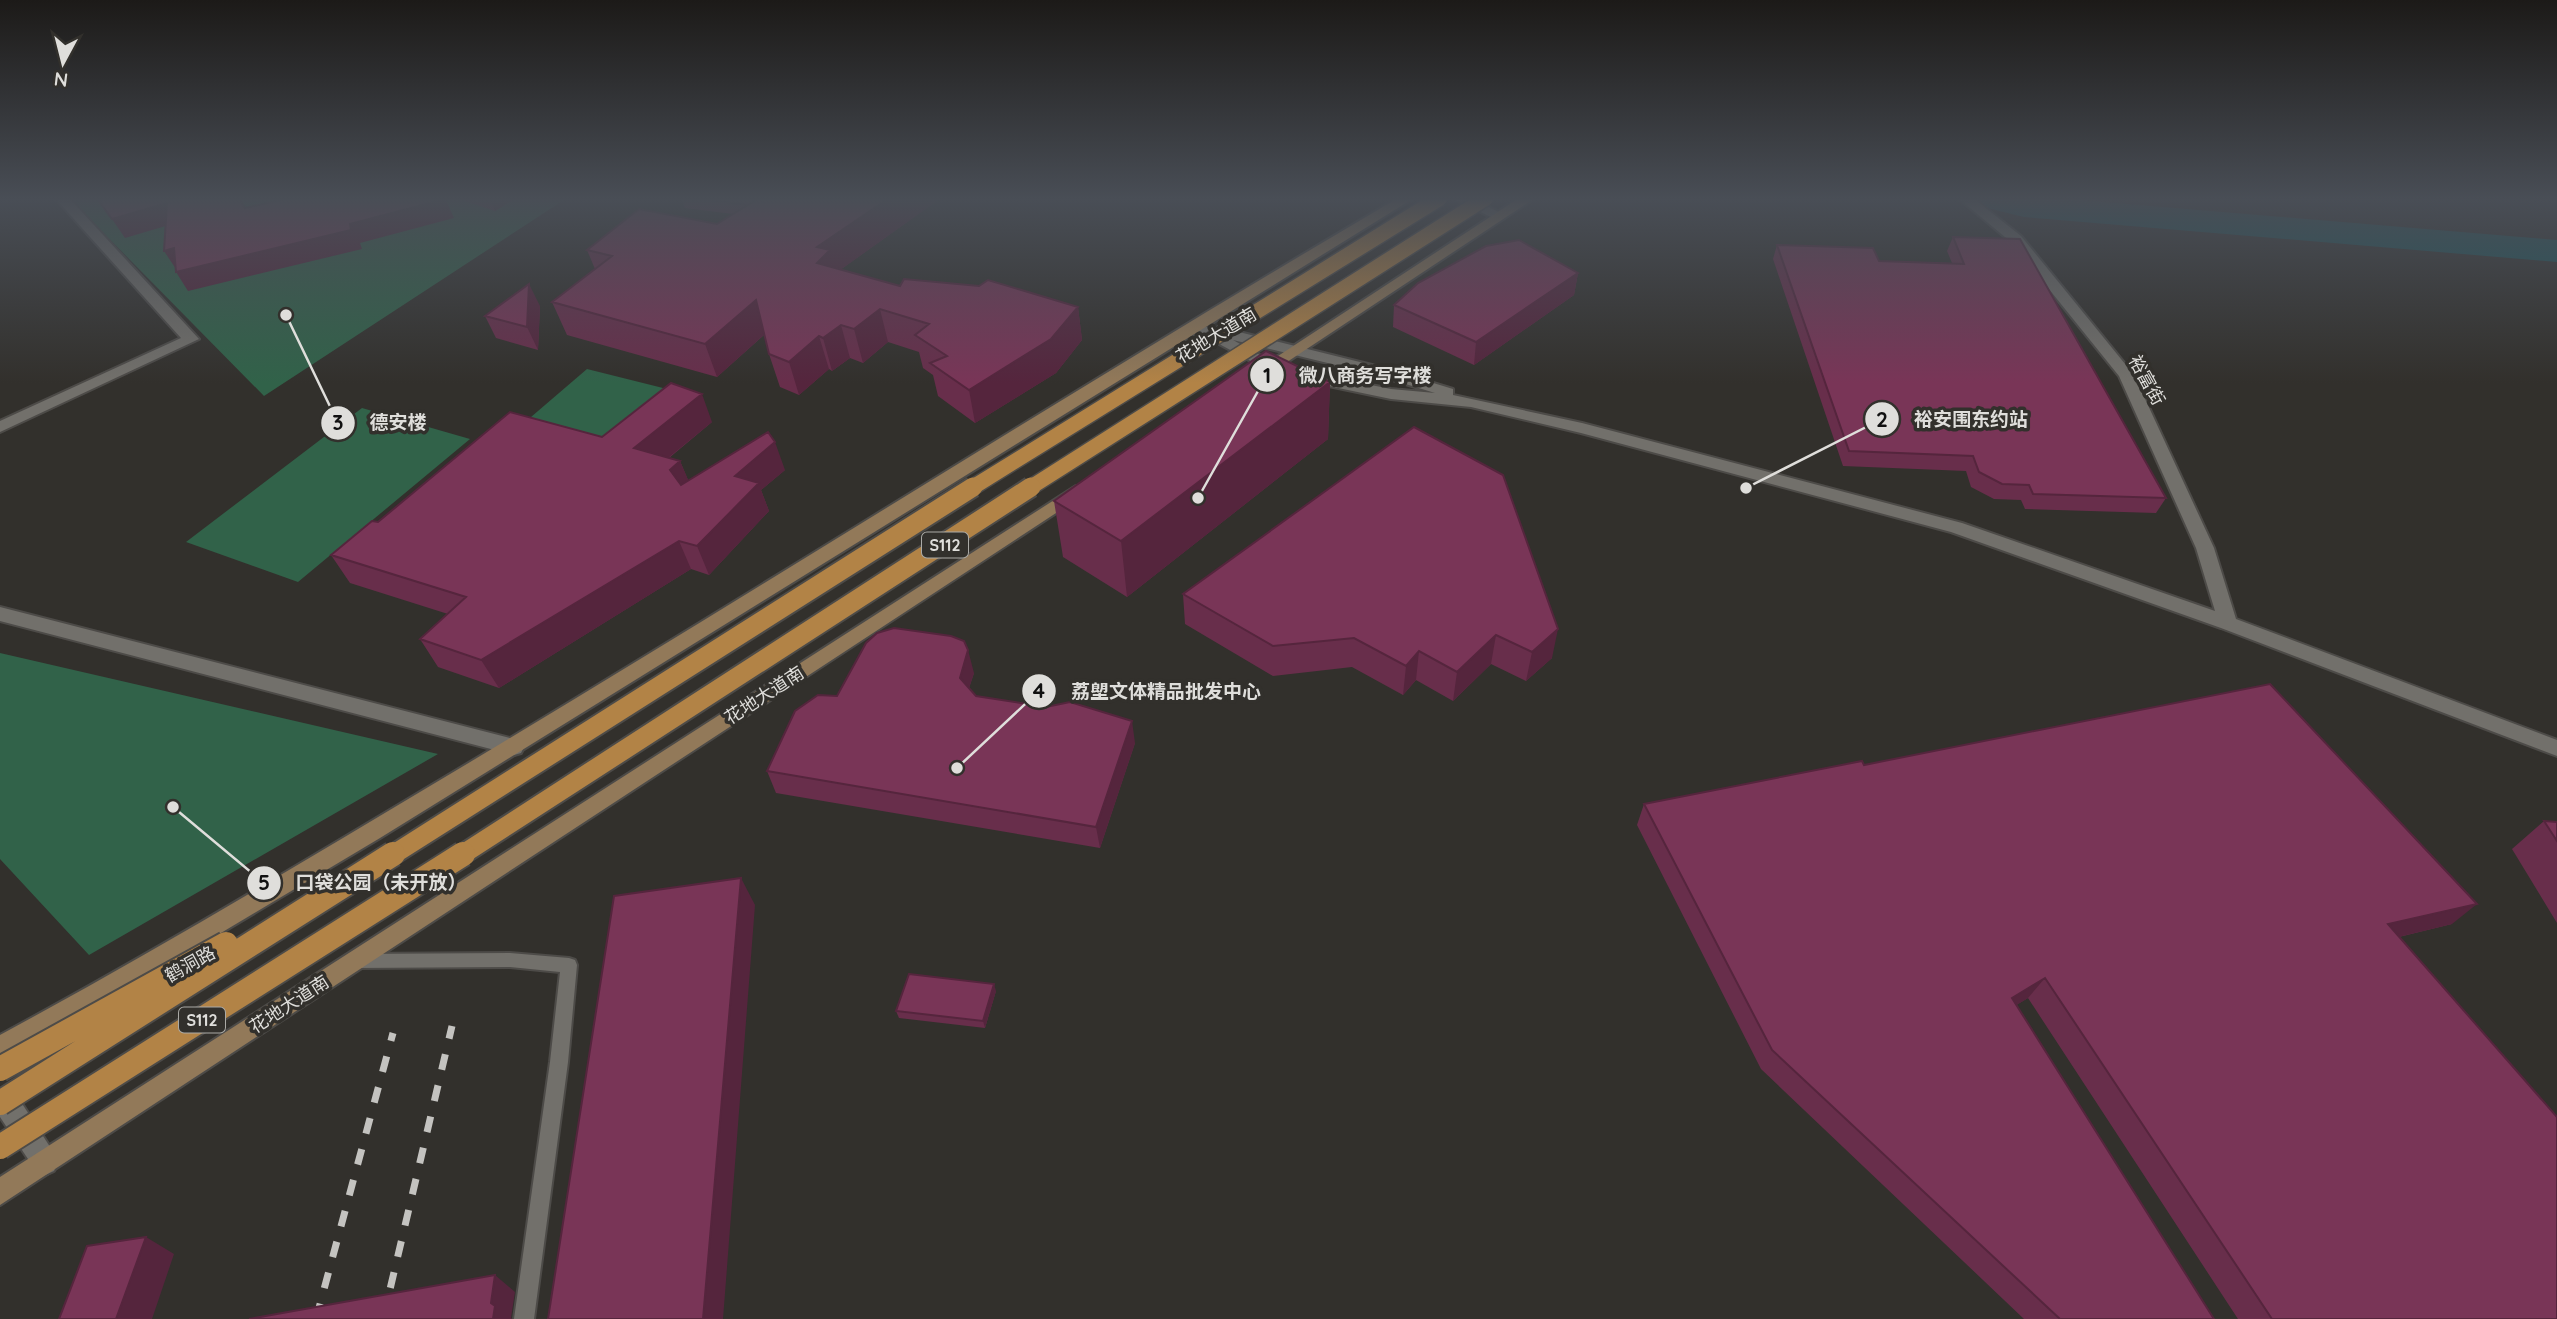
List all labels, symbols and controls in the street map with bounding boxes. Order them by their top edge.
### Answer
north arrow [28,28,98,98]
text: N [53,67,69,93]
street label: 花地大道南 [1172,302,1260,368]
street label: 裕富街 [2124,351,2170,409]
callout: 微八商务写字楼 [1250,355,1446,395]
text: 1 [1263,362,1271,388]
text: 微八商务写字楼 [1298,363,1432,387]
callout: 裕安围东约站 [1865,399,2042,439]
callout: 德安楼 [320,403,440,443]
text: 2 [1876,406,1888,432]
text: 裕安围东约站 [1914,407,2028,431]
text: 3 [332,409,344,435]
text: 德安楼 [369,410,427,434]
road number: S112 [922,532,968,558]
street label: 花地大道南 [720,661,808,729]
callout: 荔塱文体精品批发中心 [1022,671,1275,711]
text: 4 [1033,677,1045,703]
text: 荔塱文体精品批发中心 [1071,679,1261,703]
callout: 口袋公园（未开放） [247,863,481,903]
text: 5 [258,869,270,895]
text: 口袋公园（未开放） [295,870,467,894]
street label: 鹤洞路 [161,941,219,987]
street label: 花地大道南 [245,970,333,1038]
road number: S112 [179,1008,225,1032]

